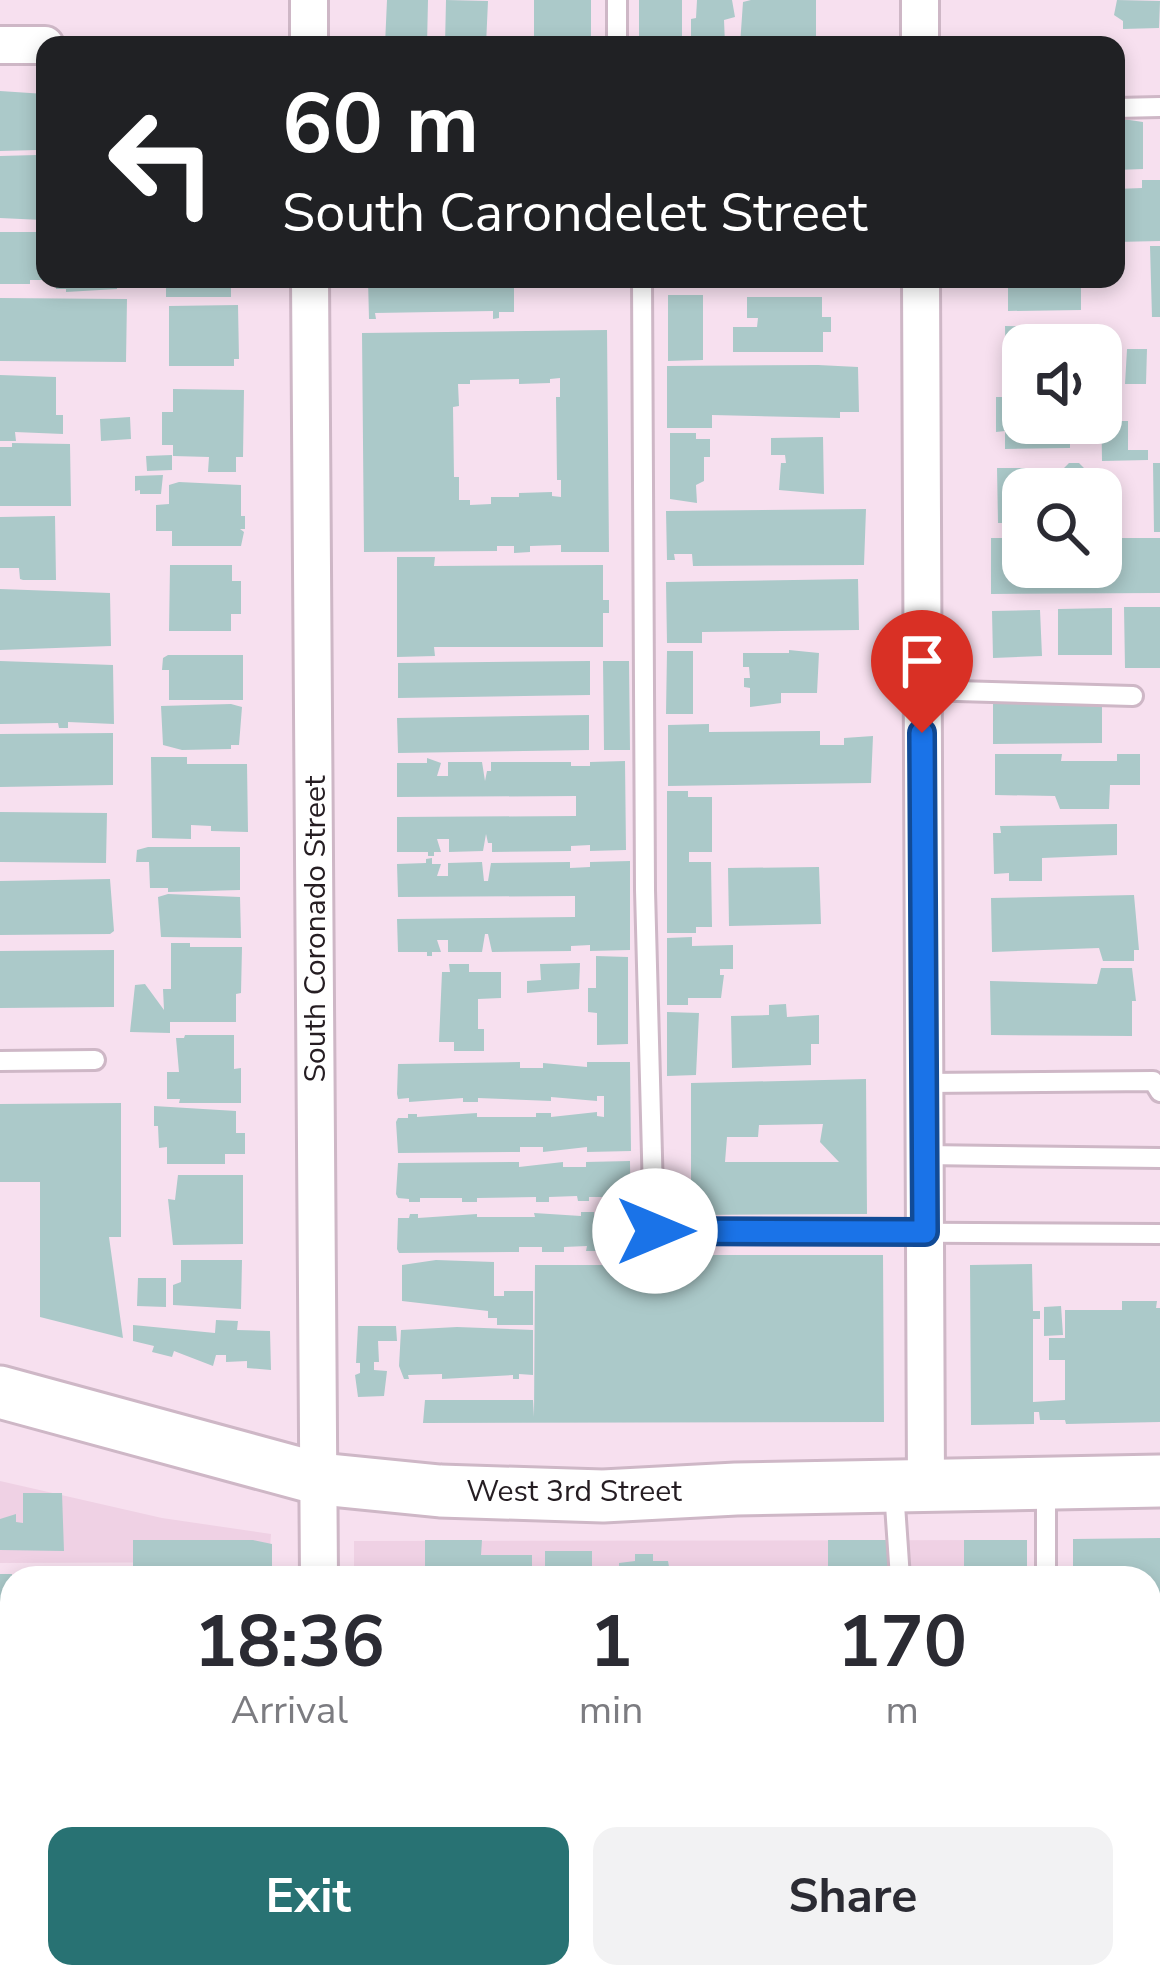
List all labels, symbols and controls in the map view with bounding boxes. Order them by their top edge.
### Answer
text: 60 m [282,67,479,182]
icon: left [84,84,240,240]
text: South Carondelet Street [282,176,867,250]
map controls [1002,324,1122,588]
button: sound [1002,324,1122,444]
button: search [1002,468,1122,588]
pin [871,610,973,733]
icon: arrive [889,628,955,694]
street label: South Coronado Street [295,775,336,1082]
position arrow [592,1168,718,1294]
street label: West 3rd Street [466,1471,682,1512]
text: 18:36 [194,1593,385,1691]
text: 1 [589,1593,633,1691]
text: 170 [837,1593,967,1691]
text: Arrival [231,1684,348,1737]
text: min [579,1684,643,1737]
text: m [885,1684,919,1737]
button: Exit [48,1827,569,1965]
button: Share [593,1827,1113,1965]

